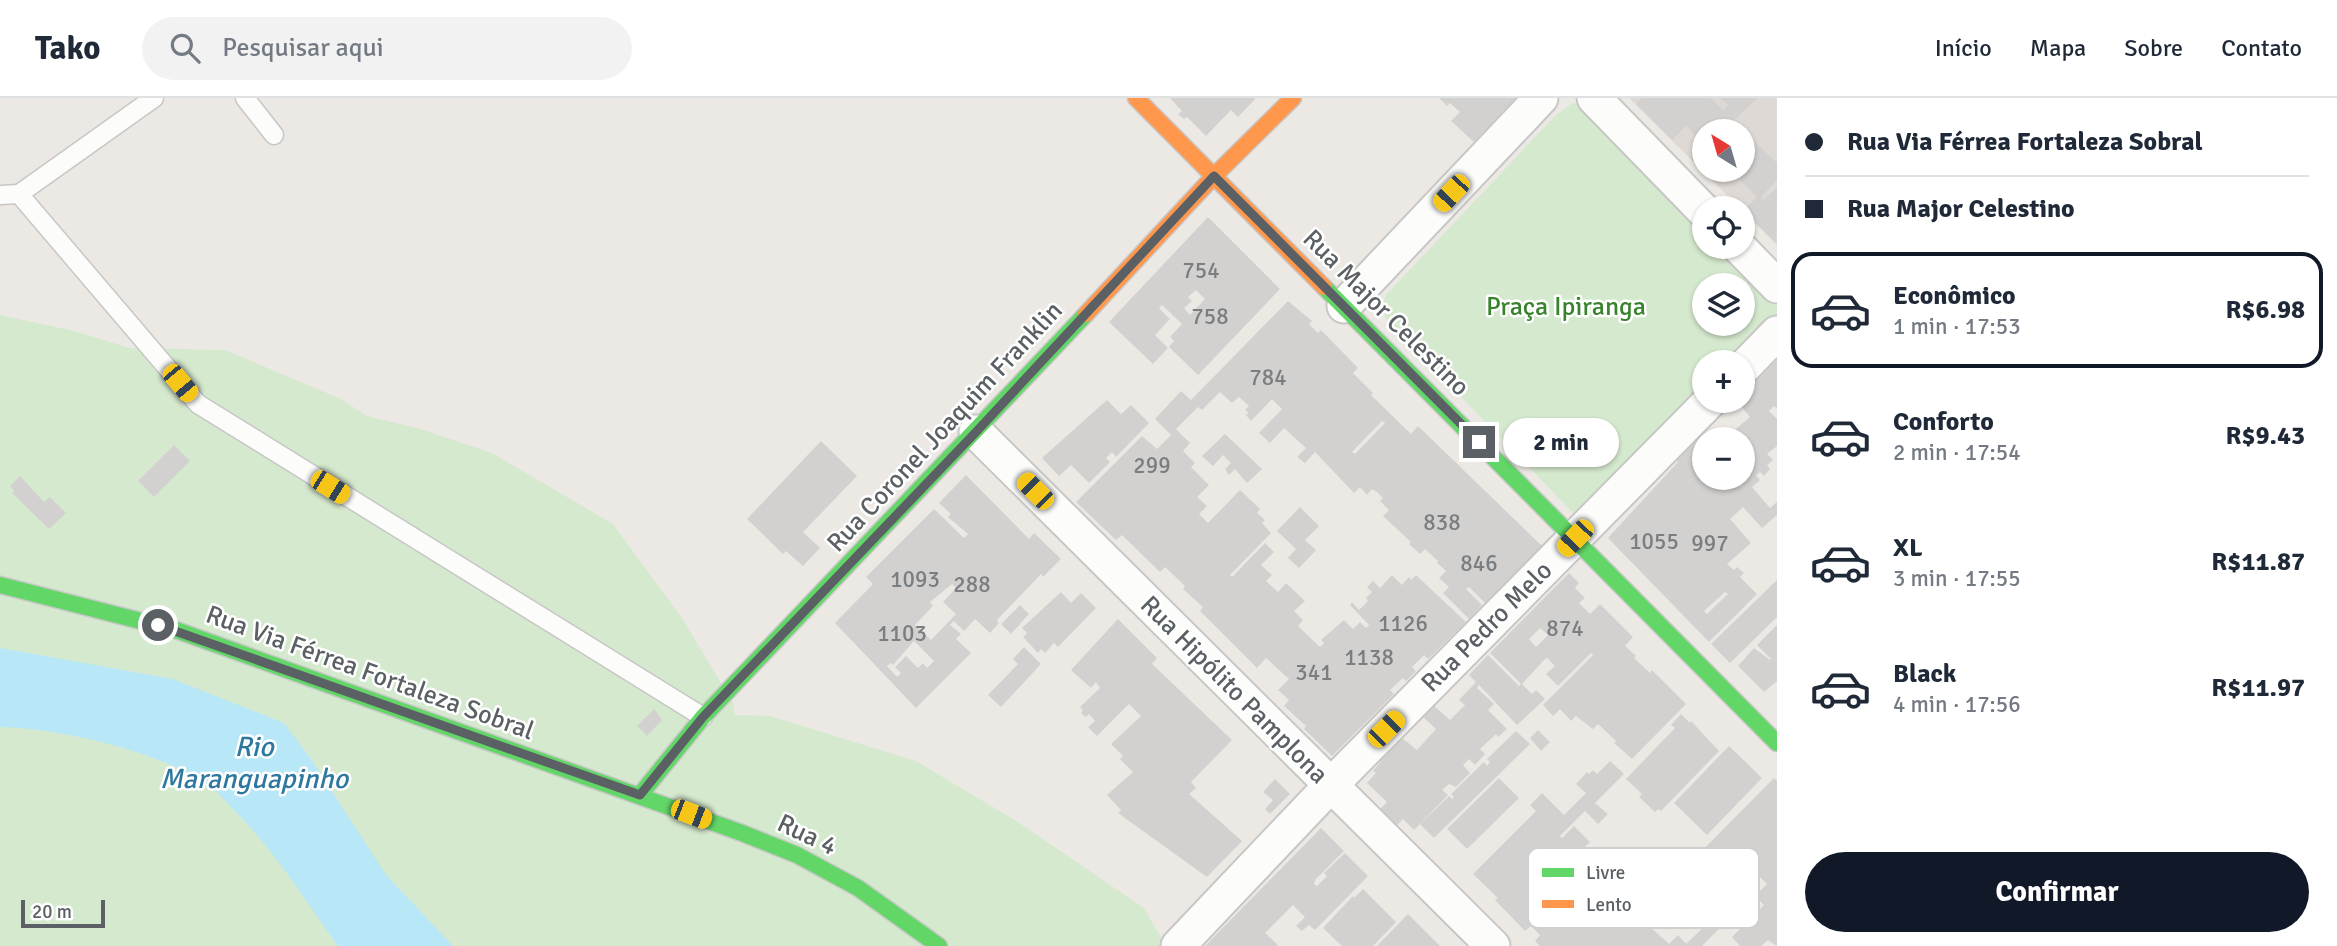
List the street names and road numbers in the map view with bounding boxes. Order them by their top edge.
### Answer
street label: Rua Major Celestino [1296,223,1476,403]
street label: Rua Coronel Joaquim Franklin [820,295,1070,559]
street label: Rua Pedro Melo [1415,555,1559,699]
street label: Rua Hipólito Pamplona [1133,589,1335,791]
street label: Rua Via Férrea Fortaleza Sobral [202,599,538,747]
street label: Rua 4 [772,807,842,863]

